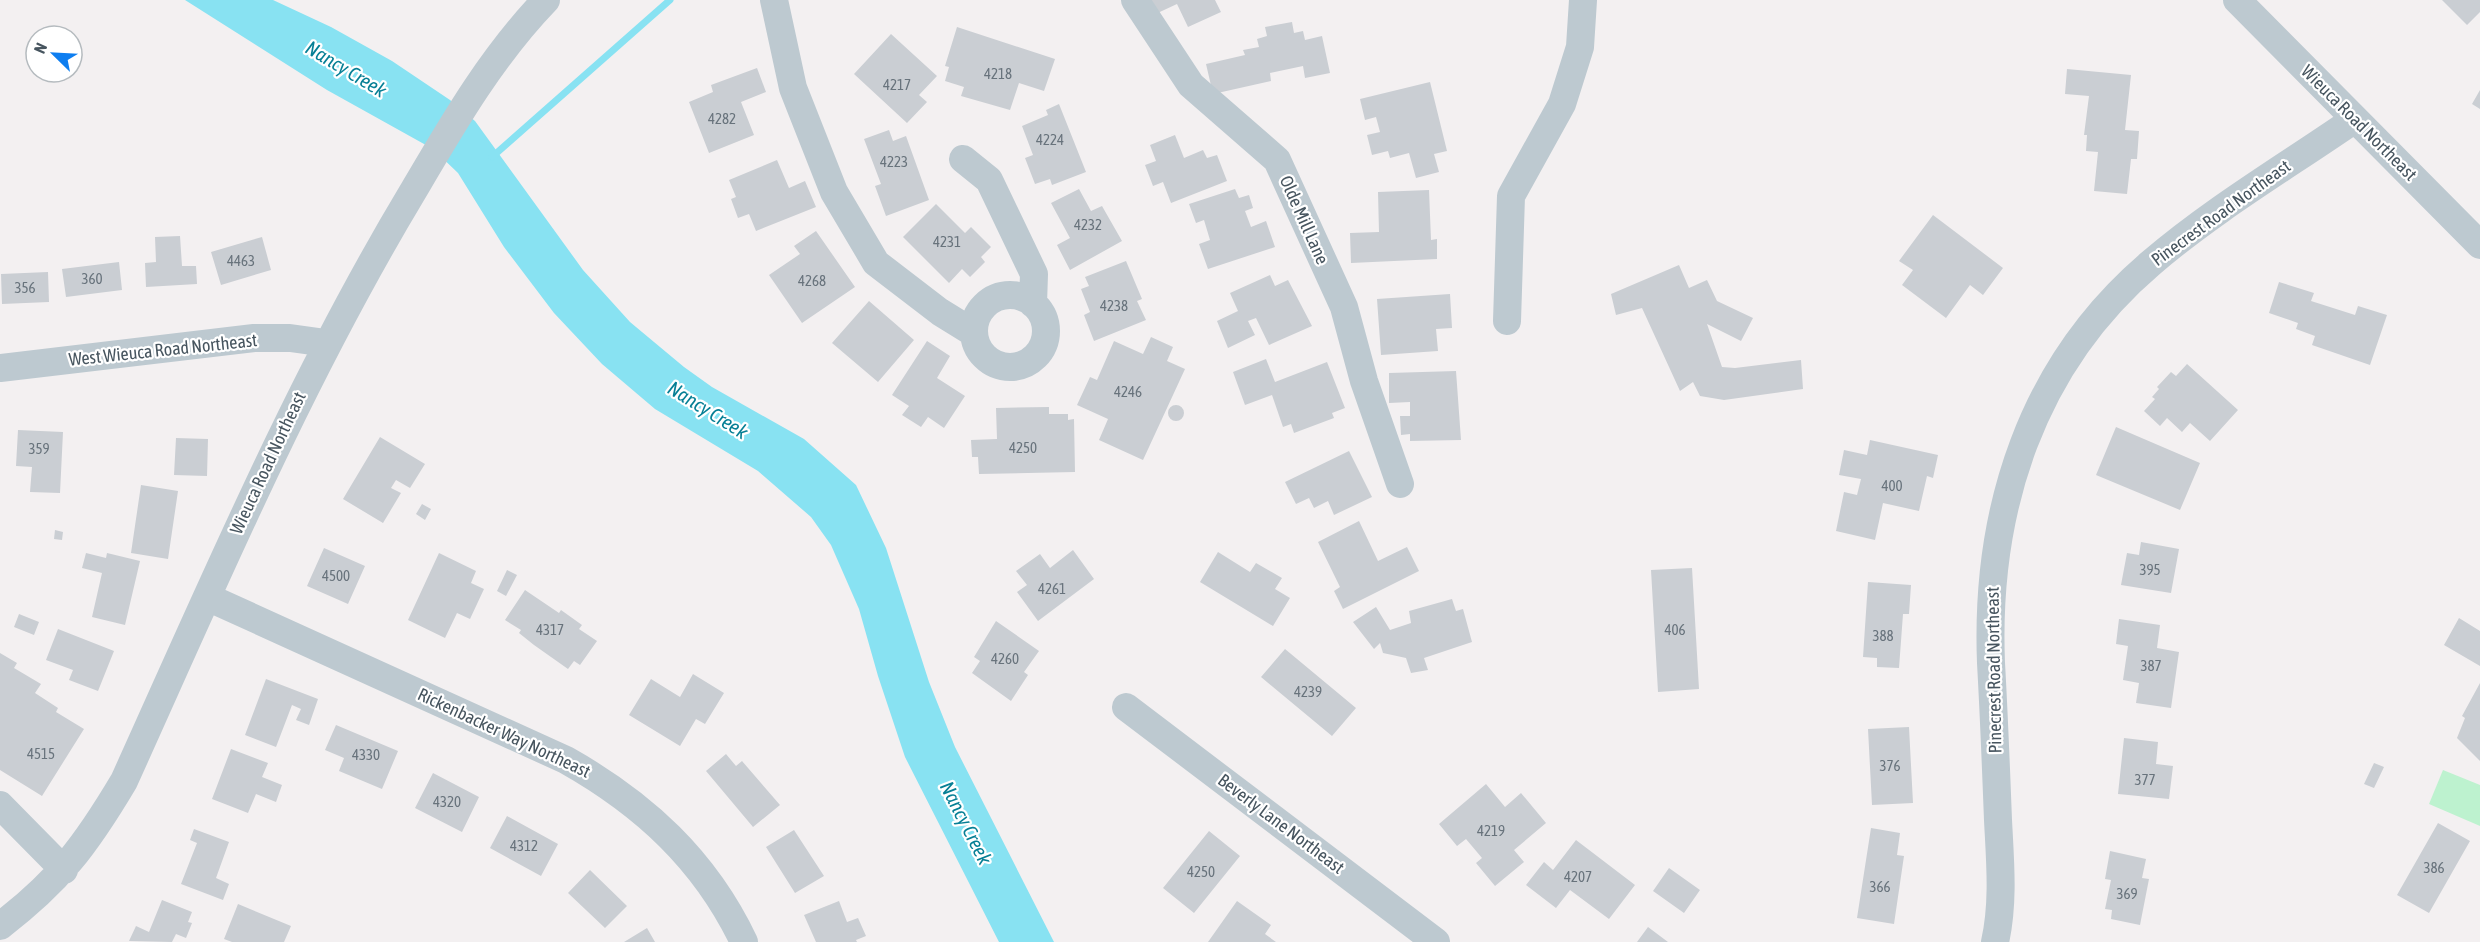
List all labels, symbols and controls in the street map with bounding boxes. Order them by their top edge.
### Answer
north arrow [24,24,84,84]
water label: Nancy Creek [302,36,391,102]
text: N [30,40,50,56]
street label: Wieuca Road Northeast [2297,61,2421,185]
house number: 4218 [984,65,1012,82]
house number: 4217 [883,76,911,93]
house number: 4282 [708,110,736,127]
house number: 4224 [1036,131,1064,148]
house number: 4223 [880,153,908,170]
street label: Pinecrest Road Northeast [2147,155,2294,270]
street label: Olde Mill Lane [1276,172,1333,267]
house number: 4232 [1074,216,1102,233]
house number: 4231 [933,233,961,250]
house number: 4463 [227,252,255,269]
house number: 360 [81,270,103,287]
house number: 4268 [798,272,826,289]
house number: 356 [14,279,36,296]
house number: 4238 [1100,297,1128,314]
street label: West Wieuca Road Northeast [68,329,258,370]
water label: Nancy Creek [664,376,753,443]
house number: 4246 [1114,383,1142,400]
street label: Wieuca Road Northeast [225,388,310,537]
house number: 4250 [1009,439,1037,456]
house number: 359 [28,440,50,457]
house number: 400 [1881,477,1903,494]
house number: 395 [2139,561,2161,578]
house number: 4500 [322,567,350,584]
house number: 4261 [1038,580,1066,597]
street label: Pinecrest Road Northeast [1982,587,2005,753]
house number: 4317 [536,621,564,638]
house number: 406 [1664,621,1686,638]
house number: 388 [1872,627,1894,644]
house number: 4260 [991,650,1019,667]
house number: 387 [2140,657,2162,674]
street label: Rickenbacker Way Northeast [414,683,594,782]
house number: 4239 [1294,683,1322,700]
house number: 4515 [27,745,55,762]
house number: 4330 [352,746,380,763]
house number: 376 [1879,757,1901,774]
street label: Beverly Lane Northeast [1214,769,1349,878]
house number: 377 [2134,771,2156,788]
water label: Nancy Creek [936,777,997,868]
house number: 4320 [433,793,461,810]
house number: 4219 [1477,822,1505,839]
house number: 4312 [510,837,538,854]
house number: 386 [2423,859,2445,876]
house number: 4250 [1187,863,1215,880]
house number: 4207 [1564,868,1592,885]
house number: 366 [1869,878,1891,895]
house number: 369 [2116,885,2138,902]

